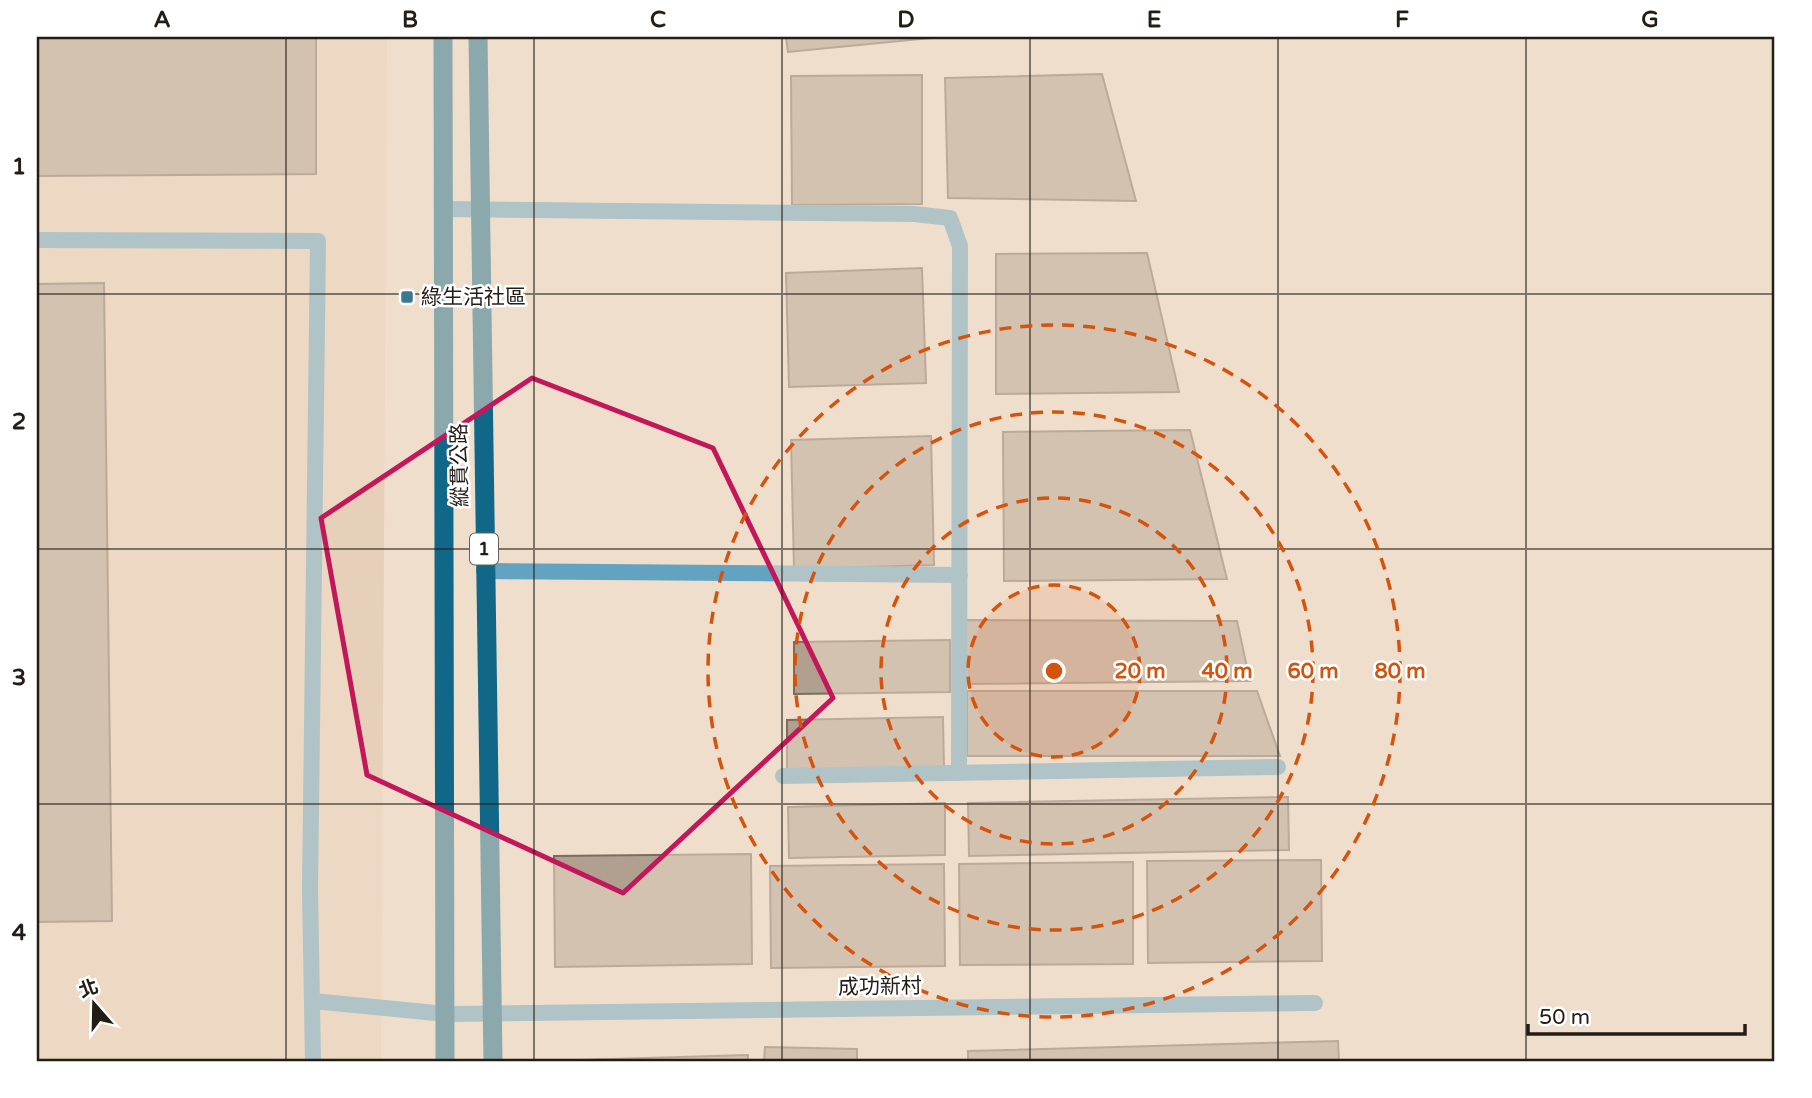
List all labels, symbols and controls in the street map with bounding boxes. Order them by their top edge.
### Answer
text: A [153,6,171,34]
text: B [402,6,418,34]
text: C [650,6,666,34]
text: D [897,6,915,34]
text: E [1147,6,1161,34]
text: F [1395,6,1409,34]
text: G [1641,6,1659,34]
text: 1 [12,153,26,181]
place label: 綠生活社區 [421,285,526,310]
marker: 綠生活社區 [399,289,415,305]
text: 2 [12,408,26,436]
street label: 縱貫公路 [447,423,473,507]
road number: 1 [470,534,498,564]
centre of rings [1042,659,1066,683]
text: 20 m [1114,659,1166,684]
text: 40 m [1201,659,1253,684]
text: 60 m [1287,659,1339,684]
text: 80 m [1374,659,1426,684]
text: 3 [12,664,26,692]
text: 4 [12,919,27,947]
north arrow [60,968,130,1038]
street label: 成功新村 [838,974,922,1000]
text: 北 [76,975,101,1003]
scale bar [1528,993,1745,1037]
text: 50 m [1539,1005,1590,1030]

